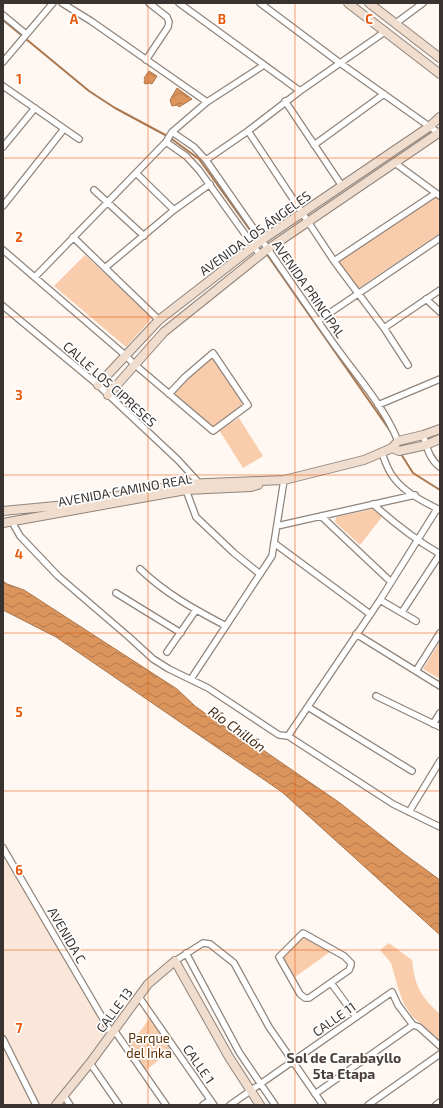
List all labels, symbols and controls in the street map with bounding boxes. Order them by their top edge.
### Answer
text: A [70,11,79,27]
text: B [218,11,226,27]
text: C [365,11,373,27]
text: 1 [16,71,22,87]
street label: AVENIDA LOS ÁNGELES [196,186,314,279]
text: 2 [15,229,23,245]
street label: AVENIDA PRINCIPAL [269,237,349,341]
street label: CALLE LOS CIPRESES [60,338,160,430]
text: 3 [15,387,23,403]
street label: AVENIDA CAMINO REAL [57,470,194,510]
text: 4 [15,546,23,562]
water label: Río Chillón [205,702,269,755]
text: 5 [15,704,23,720]
text: 6 [15,862,23,878]
street label: AVENIDA C [45,904,89,966]
street label: CALLE 13 [92,984,136,1036]
street label: CALLE 11 [309,998,359,1040]
text: 7 [16,1020,23,1036]
park label: Parque del Inka [126,1030,172,1061]
street label: CALLE 1 [180,1041,218,1087]
district label: Sol de Carabayllo 5ta Etapa [287,1049,401,1082]

